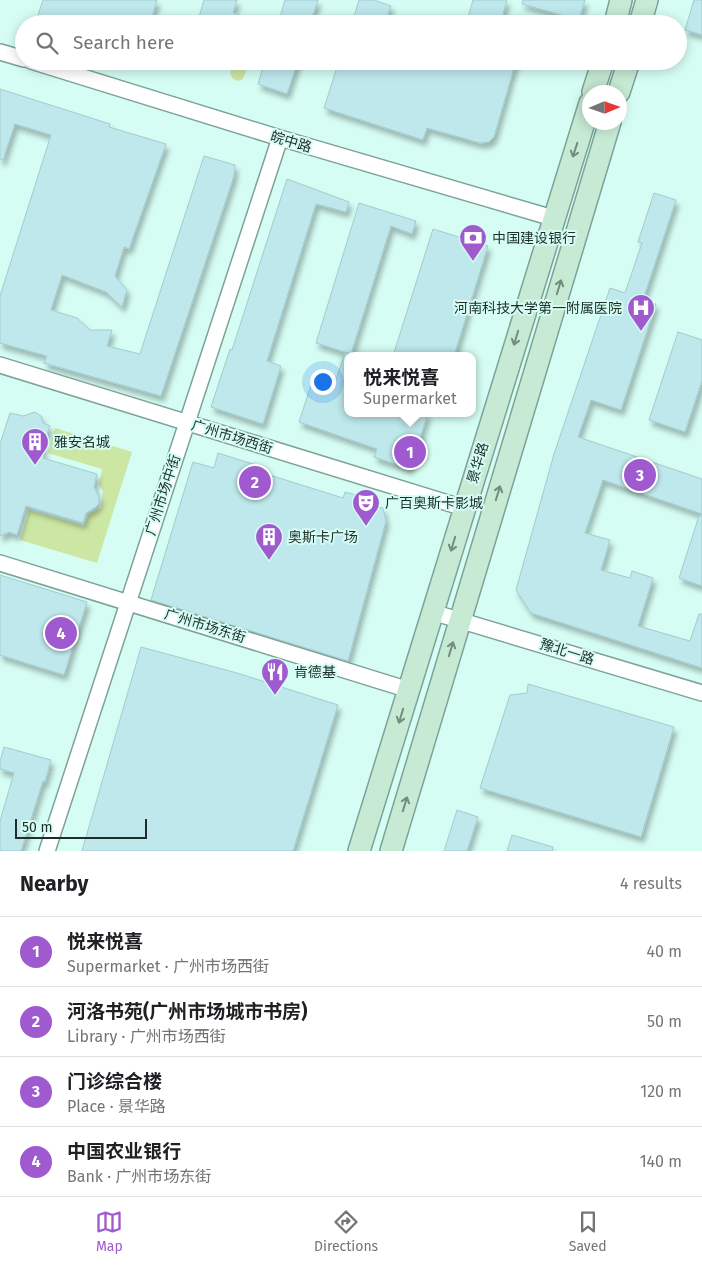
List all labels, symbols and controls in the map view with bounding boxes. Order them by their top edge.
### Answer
search box [15,15,687,70]
icon: search [33,29,61,57]
text: Search here [73,31,174,54]
north arrow [582,85,627,130]
street label: 皖中路 [268,128,314,156]
one-way arrow [569,141,579,157]
bank icon: 中国建设银行 [458,223,488,262]
place label: 中国建设银行 [492,230,576,247]
one-way arrow [555,279,565,295]
hospital icon: 河南科技大学第一附属医院 [626,293,656,332]
place label: 河南科技大学第一附属医院 [454,300,622,317]
one-way arrow [511,330,521,346]
popup [344,352,476,417]
text: 悦来悦喜 [363,366,439,389]
your location [310,369,336,395]
text: Supermarket [363,389,457,408]
street label: 广州市场西街 [189,417,275,457]
building icon: 雅安名城 [20,427,50,466]
pin: 1 [394,433,426,471]
place label: 雅安名城 [54,434,110,451]
street label: 景华路 [464,440,492,486]
street label: 广州市场中街 [142,452,184,538]
pin: 3 [624,456,656,494]
pin: 2 [239,463,271,501]
one-way arrow [493,485,503,501]
theatre icon: 广百奥斯卡影城 [351,488,381,527]
place label: 广百奥斯卡影城 [385,495,483,512]
building icon: 奥斯卡广场 [254,522,284,561]
place label: 奥斯卡广场 [288,529,358,546]
one-way arrow [448,535,457,551]
street label: 广州市场东街 [162,606,248,646]
pin: 4 [45,614,77,652]
street label: 豫北一路 [538,636,596,668]
one-way arrow [447,641,457,657]
restaurant icon: 肯德基 [260,657,290,696]
place label: 肯德基 [294,664,336,681]
one-way arrow [396,708,406,724]
one-way arrow [400,797,410,813]
scale bar [15,816,148,839]
text: 50 m [22,819,53,836]
text: Nearby [20,871,88,897]
text: 4 results [620,874,682,893]
text: 悦来悦喜 [67,930,143,953]
text: 1 [32,942,40,961]
text: 40 m [647,942,682,961]
text: Supermarket · 广州市场西街 [67,957,269,976]
text: 河洛书苑(广州市场城市书房) [67,1000,307,1023]
text: 2 [32,1012,40,1031]
text: 50 m [647,1012,682,1031]
text: Library · 广州市场西街 [67,1027,226,1046]
text: 门诊综合楼 [67,1070,162,1093]
text: 3 [32,1082,40,1101]
text: 120 m [640,1082,682,1101]
text: Place · 景华路 [67,1097,166,1116]
text: 中国农业银行 [67,1140,181,1163]
text: 4 [31,1152,41,1171]
text: 140 m [640,1152,682,1171]
text: Bank · 广州市场东街 [67,1167,211,1186]
tab: Map [95,1208,123,1255]
tab: Directions [314,1208,378,1255]
tab: Saved [569,1208,607,1255]

